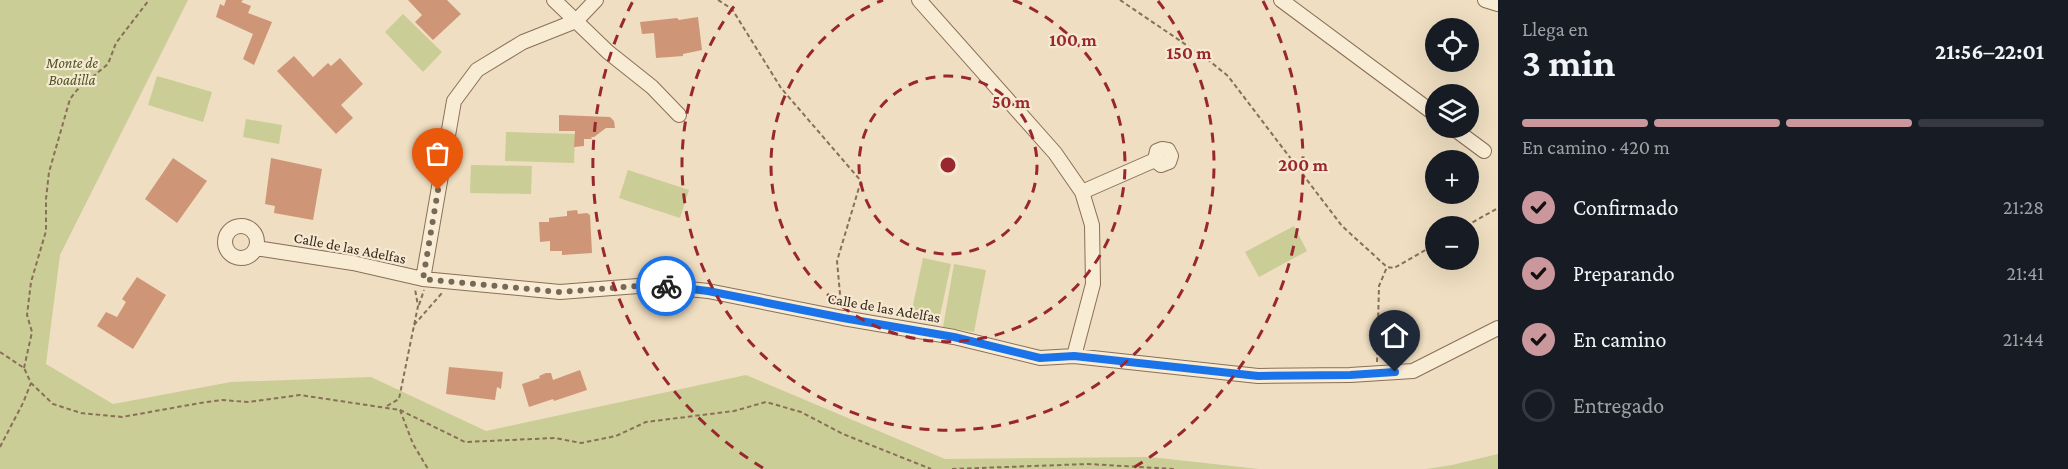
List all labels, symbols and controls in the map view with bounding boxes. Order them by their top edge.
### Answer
map controls [1425,18,1479,270]
button: locate [1425,18,1479,72]
text: Llega en [1522,18,1588,40]
text: 100 m [1049,30,1097,50]
text: 21:56–22:01 [1935,39,2044,64]
text: 3 min [1522,41,1615,84]
text: 150 m [1166,43,1212,63]
park label: Monte de Boadilla [45,55,98,88]
button: layers [1425,84,1479,138]
text: 50 m [992,92,1031,112]
pin [412,128,463,190]
text: En camino · 420 m [1522,136,1670,158]
icon: bag [421,137,454,170]
button: + [1425,150,1479,204]
centre of rings [938,155,958,175]
text: 200 m [1278,155,1329,175]
icon: check [1522,191,1555,224]
text: Confirmado [1573,195,1679,220]
text: 21:28 [2003,196,2044,218]
button: − [1425,216,1479,270]
street label: Calle de las Adelfas [292,229,408,267]
courier [636,256,696,316]
icon: check [1522,257,1555,290]
text: Preparando [1573,261,1675,286]
text: 21:41 [2006,262,2044,284]
icon: bike [650,270,683,303]
street label: Calle de las Adelfas [826,290,942,326]
pin [1369,310,1420,372]
icon: home [1378,319,1411,352]
icon: check [1522,323,1555,356]
text: En camino [1573,327,1666,352]
text: 21:44 [2003,328,2044,350]
text: Entregado [1573,393,1664,418]

